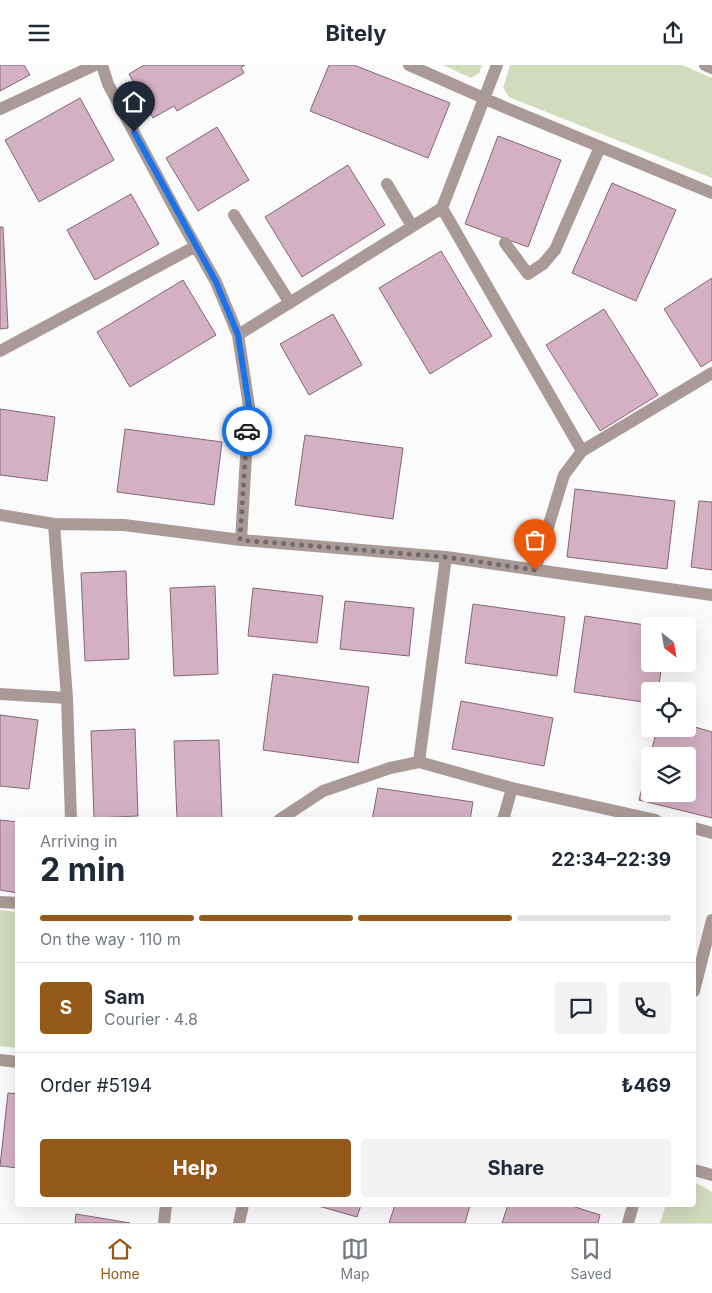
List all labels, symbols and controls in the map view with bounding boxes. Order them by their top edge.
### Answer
icon: menu [25,19,53,47]
icon: share [659,19,687,47]
text: Bitely [326,20,386,46]
pin [113,81,155,132]
icon: home [120,88,148,116]
courier [222,406,272,456]
icon: car [233,417,261,445]
pin [514,519,556,570]
icon: bag [521,526,549,554]
north arrow [641,617,696,673]
map controls [641,617,696,802]
button: locate [641,682,696,737]
button: layers [641,747,696,802]
text: Arriving in [40,831,117,851]
text: 22:34–22:39 [551,848,671,871]
text: 2 min [40,850,126,889]
text: On the way · 110 m [40,929,181,949]
button: chat [555,982,607,1034]
button: phone [619,982,671,1034]
text: Sam [104,986,145,1009]
text: S [60,996,72,1019]
text: Courier · 4.8 [104,1009,198,1029]
text: Order #5194 [40,1074,152,1097]
text: ₺469 [621,1074,671,1097]
button: Help [40,1139,351,1197]
button: Share [361,1139,671,1197]
tab: Home [100,1235,140,1282]
tab: Map [341,1235,370,1282]
tab: Saved [571,1235,612,1282]

